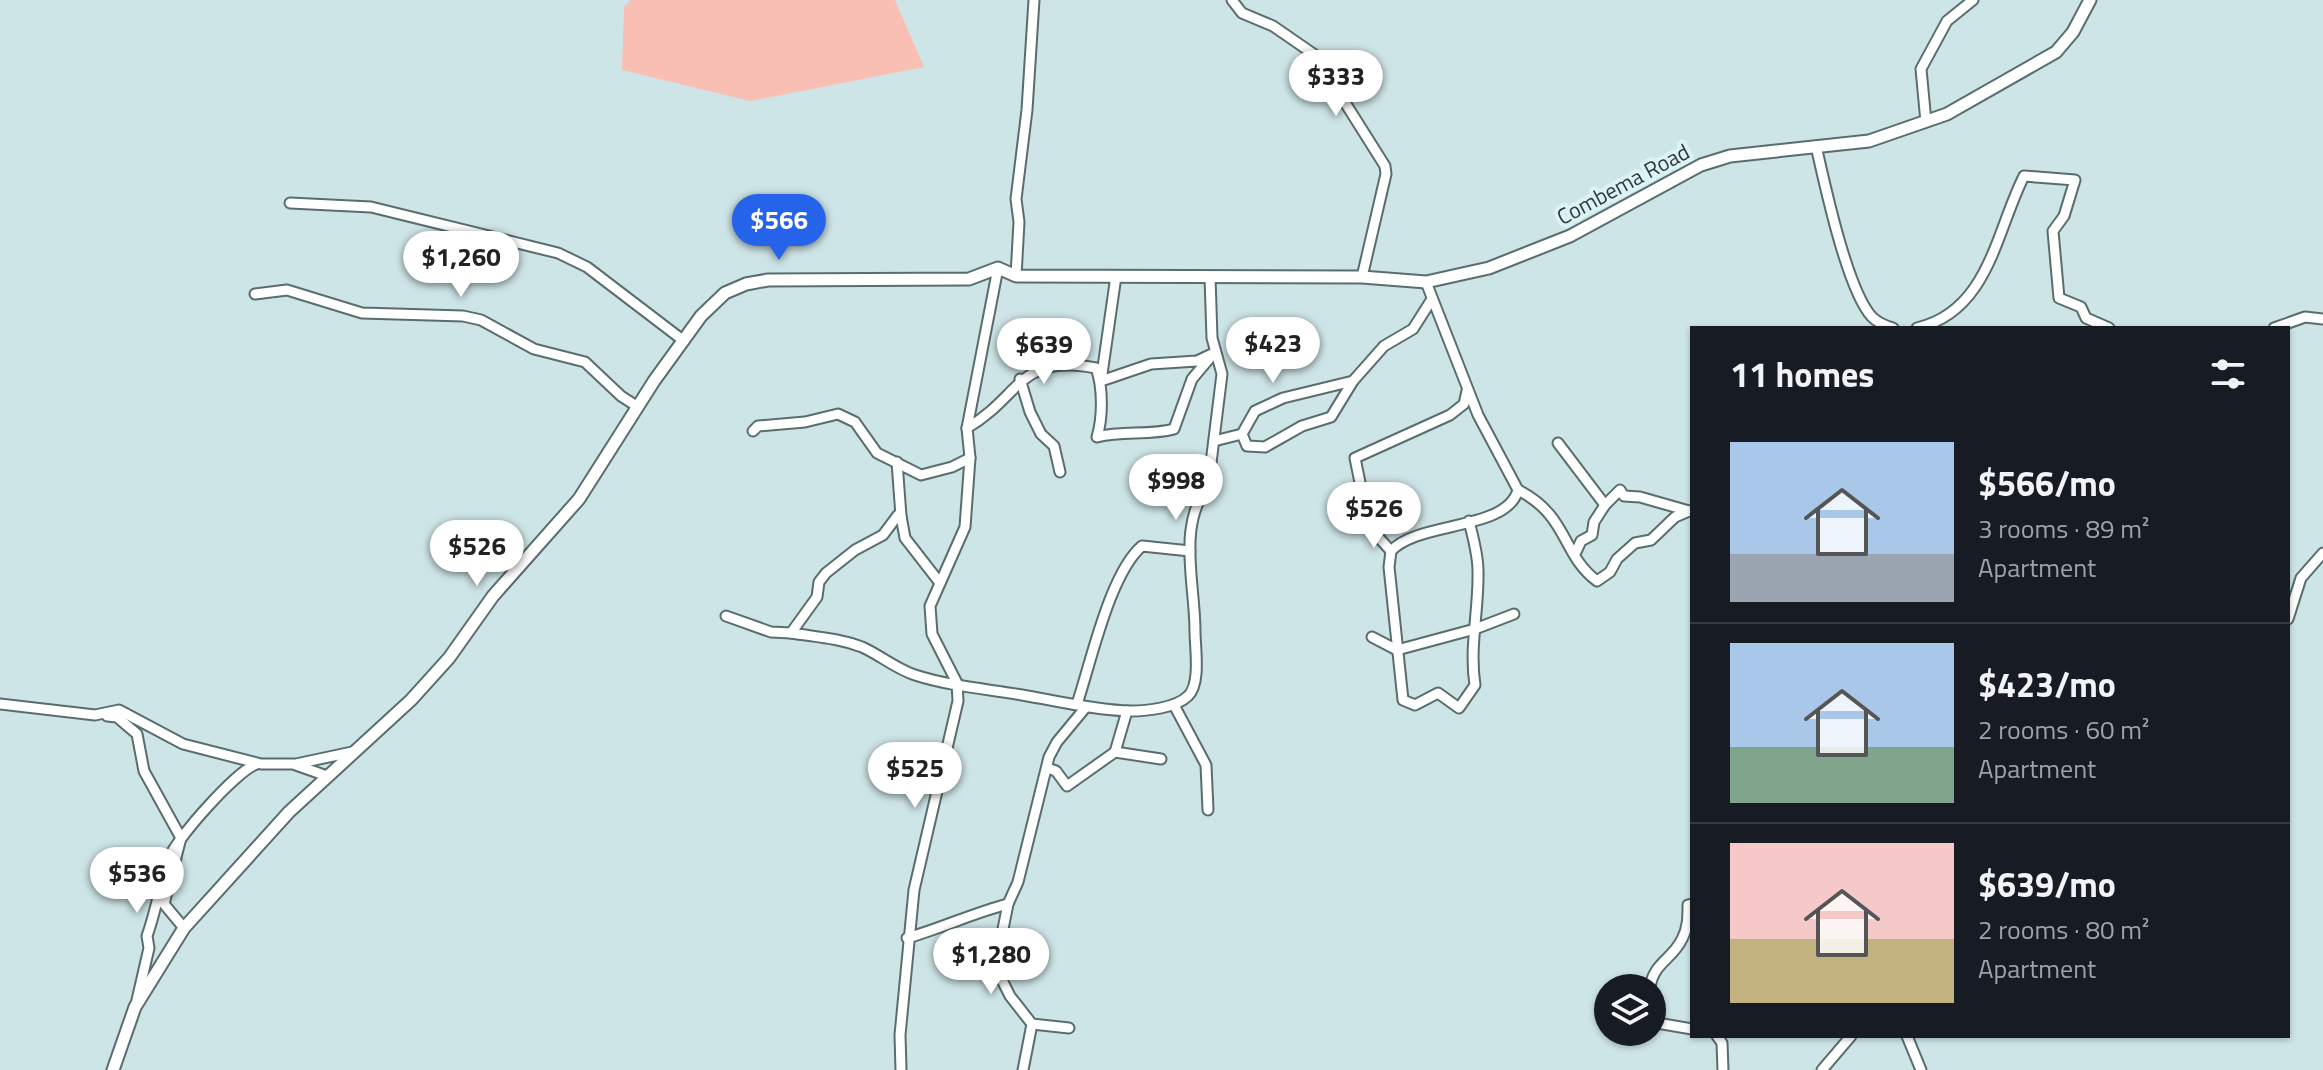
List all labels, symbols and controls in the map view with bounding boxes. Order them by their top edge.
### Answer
pin: $333 [1289,50,1383,118]
text: $333 [1307,56,1365,95]
street label: Combema Road [1550,135,1696,233]
pin: $566 [732,194,826,262]
text: $566 [750,200,808,239]
pin: $1,260 [396,231,526,299]
text: $1,260 [421,237,501,276]
pin: $423 [1226,317,1320,385]
pin: $639 [997,318,1091,386]
text: $423 [1244,323,1302,362]
text: $639 [1015,324,1073,363]
text: 11 homes [1730,348,1874,400]
icon: filters [2206,352,2250,396]
pin: $998 [1129,454,1223,522]
text: $566/mo [1978,457,2116,509]
text: $998 [1147,460,1205,499]
icon: home [1794,474,1890,570]
pin: $526 [1327,482,1421,550]
text: $526 [1345,488,1403,527]
text: 3 rooms · 89 m² [1978,509,2149,548]
pin: $526 [430,520,524,588]
text: $526 [448,526,506,565]
text: Apartment [1978,548,2096,587]
text: $423/mo [1978,658,2116,710]
icon: home [1794,675,1890,771]
text: 2 rooms · 60 m² [1978,710,2149,749]
pin: $525 [868,742,962,810]
text: $525 [886,748,944,787]
text: Apartment [1978,749,2096,788]
pin: $536 [90,847,184,915]
text: $536 [108,853,166,892]
text: $639/mo [1978,858,2116,910]
icon: home [1794,875,1890,971]
text: 2 rooms · 80 m² [1978,910,2149,949]
pin: $1,280 [926,928,1056,996]
text: $1,280 [951,934,1031,973]
text: Apartment [1978,949,2096,988]
map controls [1594,974,1666,1046]
button: layers [1594,974,1666,1046]

